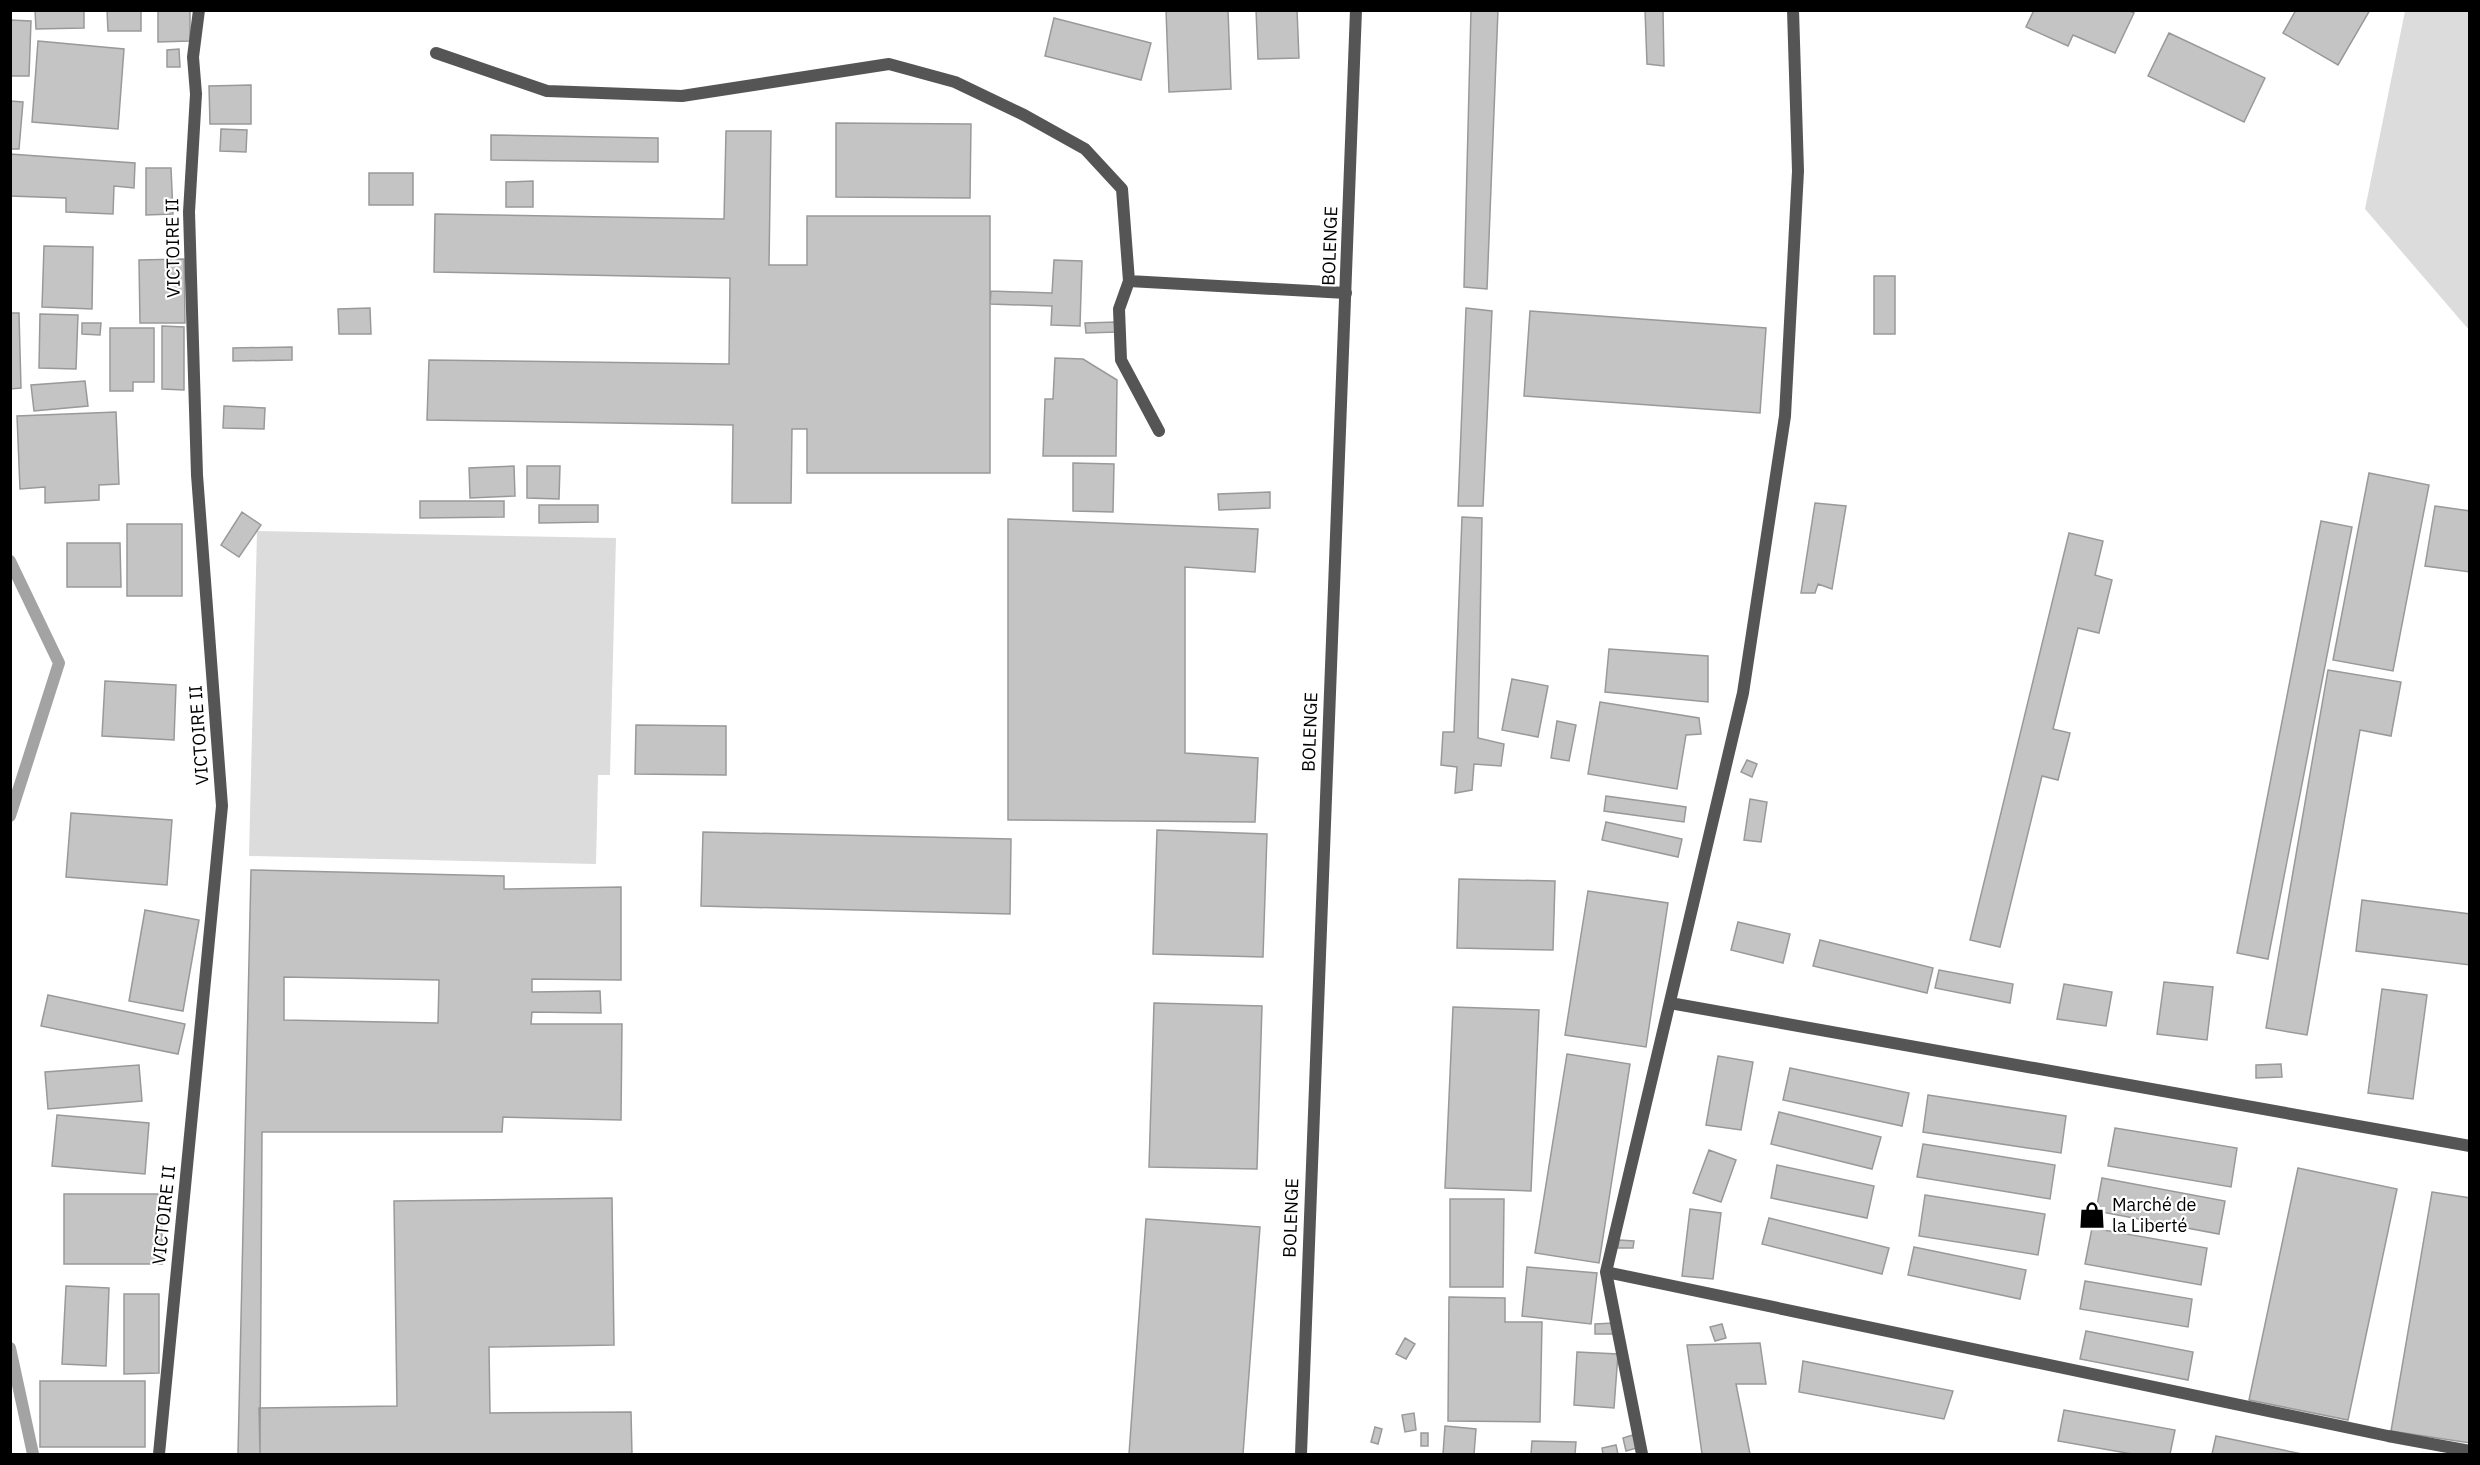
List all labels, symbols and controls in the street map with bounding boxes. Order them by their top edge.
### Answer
street label: VICTOIRE II [160,198,185,298]
street label: BOLENGE [1317,206,1342,286]
street label: VICTOIRE II [184,684,213,786]
street label: BOLENGE [1297,692,1322,772]
street label: VICTOIRE II [147,1164,180,1266]
street label: BOLENGE [1278,1178,1303,1258]
place label: Marché de la Liberté [2112,1193,2197,1237]
shop icon: Marché de la Liberté [2077,1200,2107,1230]

